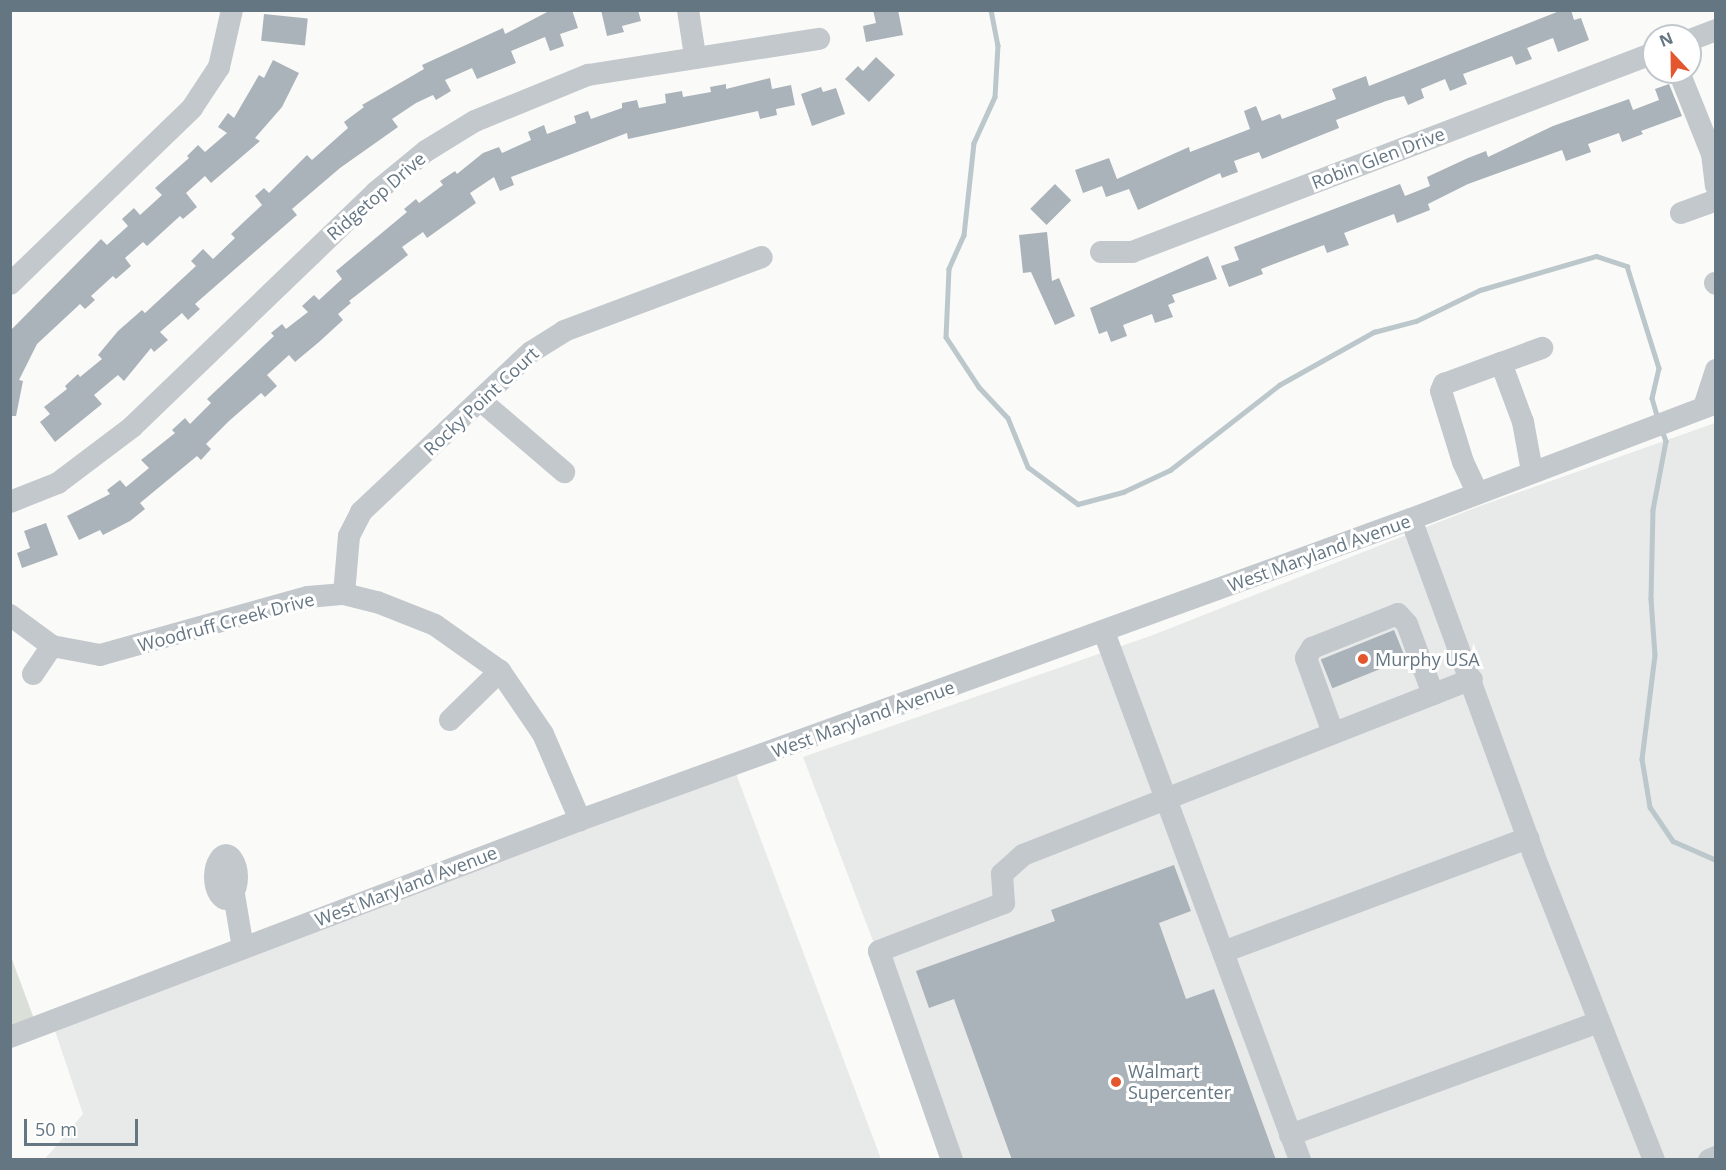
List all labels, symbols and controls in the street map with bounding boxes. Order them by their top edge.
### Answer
north arrow [1642,24,1702,84]
text: N [1656,27,1676,52]
street label: Robin Glen Drive [1308,123,1448,193]
street label: Ridgetop Drive [322,147,430,245]
street label: Rocky Point Court [419,342,543,460]
street label: West Maryland Avenue [1225,510,1413,596]
street label: Woodruff Creek Drive [136,588,316,656]
place label: Murphy USA [1375,648,1480,670]
marker: Murphy USA [1356,652,1370,666]
street label: West Maryland Avenue [769,676,957,762]
street label: West Maryland Avenue [312,841,500,931]
place label: Walmart Supercenter [1128,1061,1231,1104]
marker: Walmart Supercenter [1109,1075,1123,1089]
scale bar [27,1107,141,1145]
text: 50 m [35,1117,77,1141]

